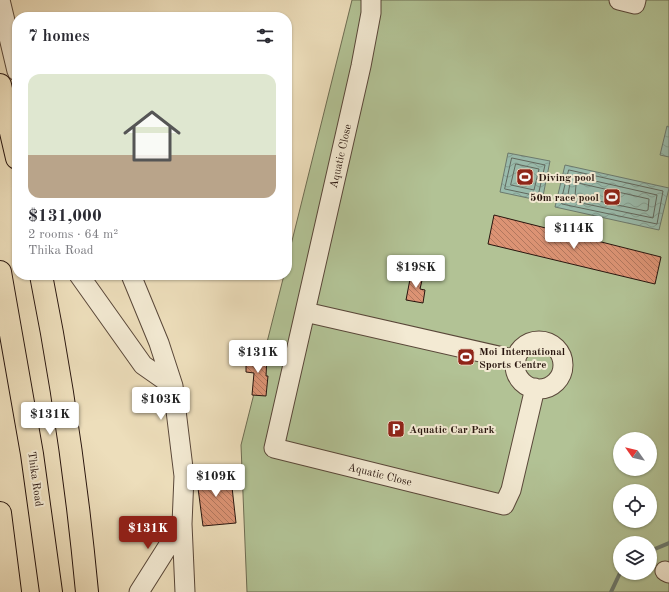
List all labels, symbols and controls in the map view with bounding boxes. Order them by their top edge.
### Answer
icon: filters [254,25,276,47]
text: 7 homes [28,28,90,45]
icon: home [116,100,188,172]
street label: Aquatic Close [329,123,354,190]
sports icon: Diving pool [515,167,535,187]
place label: Diving pool [538,173,595,184]
sports icon: 50m race pool [602,187,622,207]
place label: 50m race pool [530,193,600,204]
text: $131,000 [28,208,102,225]
pin: $114K [546,216,602,250]
text: $114K [554,222,594,235]
text: 2 rooms · 64 m² [28,228,118,241]
text: Thika Road [28,244,94,257]
pin: $198K [388,255,444,289]
text: $198K [396,261,436,274]
pin: $131K [230,340,286,374]
text: $131K [238,346,278,359]
sports icon: Moi International Sports Centre [456,347,476,367]
place label: Moi International Sports Centre [479,347,566,371]
pin: $103K [133,387,189,421]
text: $103K [141,393,181,406]
pin: $131K [22,402,78,436]
text: $131K [30,408,70,421]
parking icon: Aquatic Car Park [386,419,406,439]
place label: Aquatic Car Park [409,425,495,436]
north arrow [613,432,657,476]
map controls [613,432,657,580]
street label: Thika Road [25,451,44,508]
street label: Aquatic Close [346,462,413,489]
pin: $109K [188,464,244,498]
text: $109K [196,470,236,483]
button: locate [613,484,657,528]
pin: $131K [120,516,176,550]
text: $131K [128,522,168,535]
button: layers [613,536,657,580]

